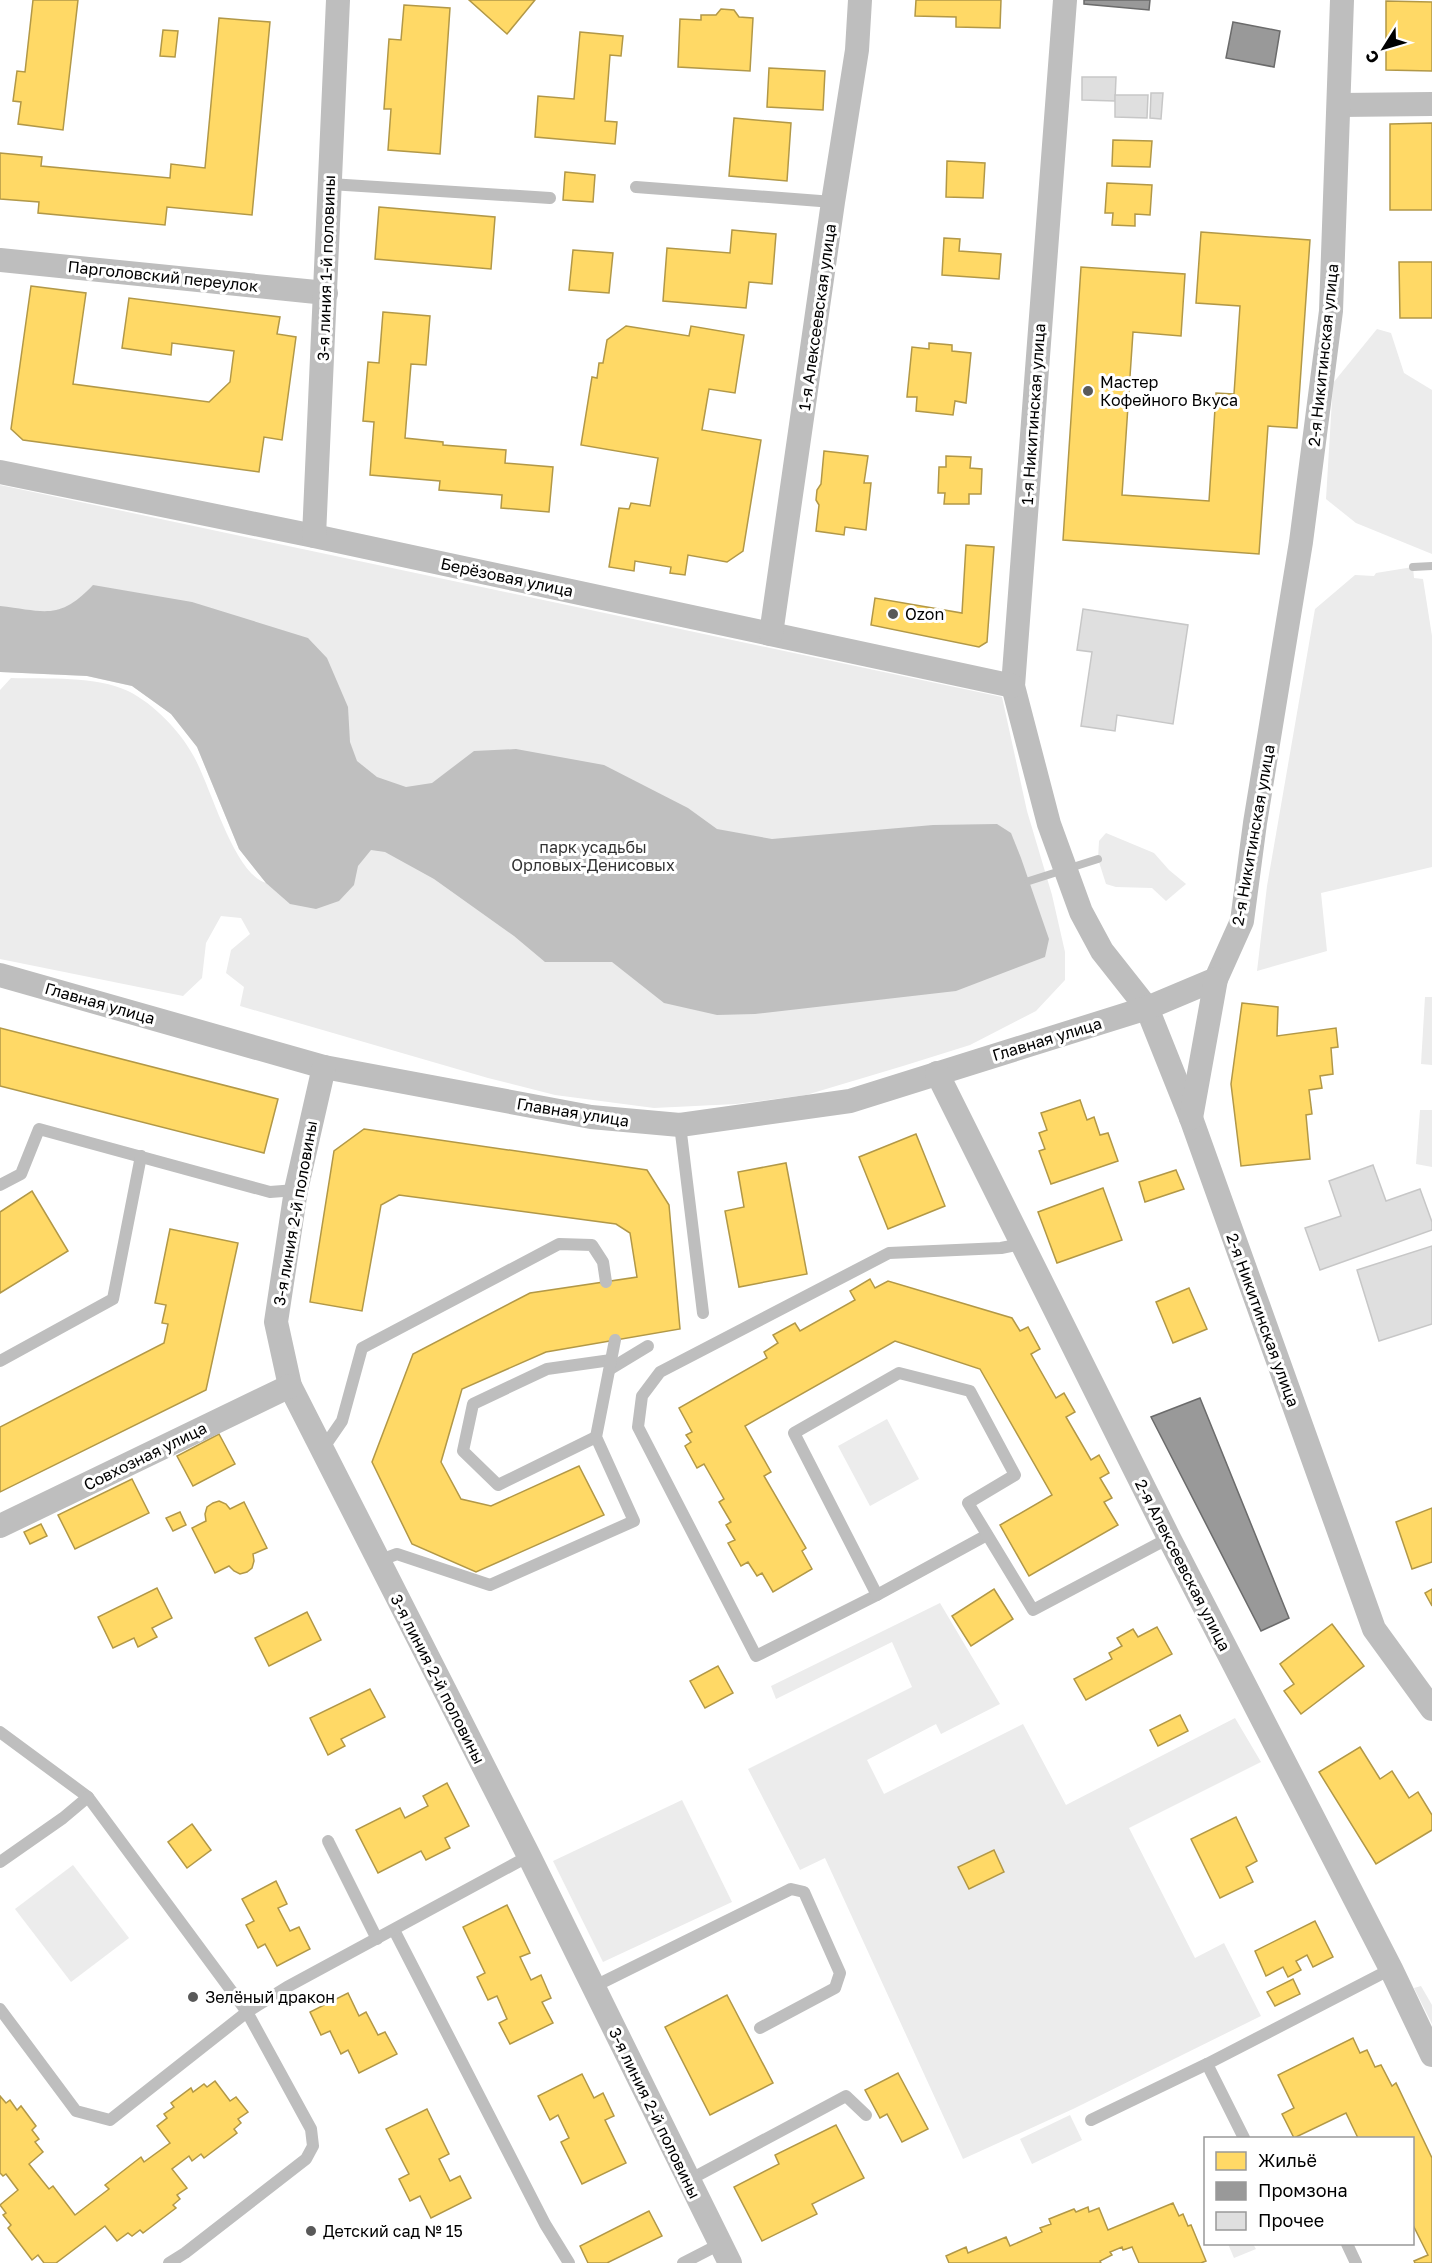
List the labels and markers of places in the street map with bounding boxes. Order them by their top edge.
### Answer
place label: Мастер Кофейного Вкуса [1100,372,1238,410]
marker: Мастер Кофейного Вкуса [1081,384,1095,398]
place label: Ozon [905,604,944,624]
marker: Ozon [886,607,900,621]
place label: Зелёный дракон [205,1987,335,2007]
marker: Зелёный дракон [186,1990,200,2004]
place label: Детский сад № 15 [323,2221,463,2241]
marker: Детский сад № 15 [304,2224,318,2238]

